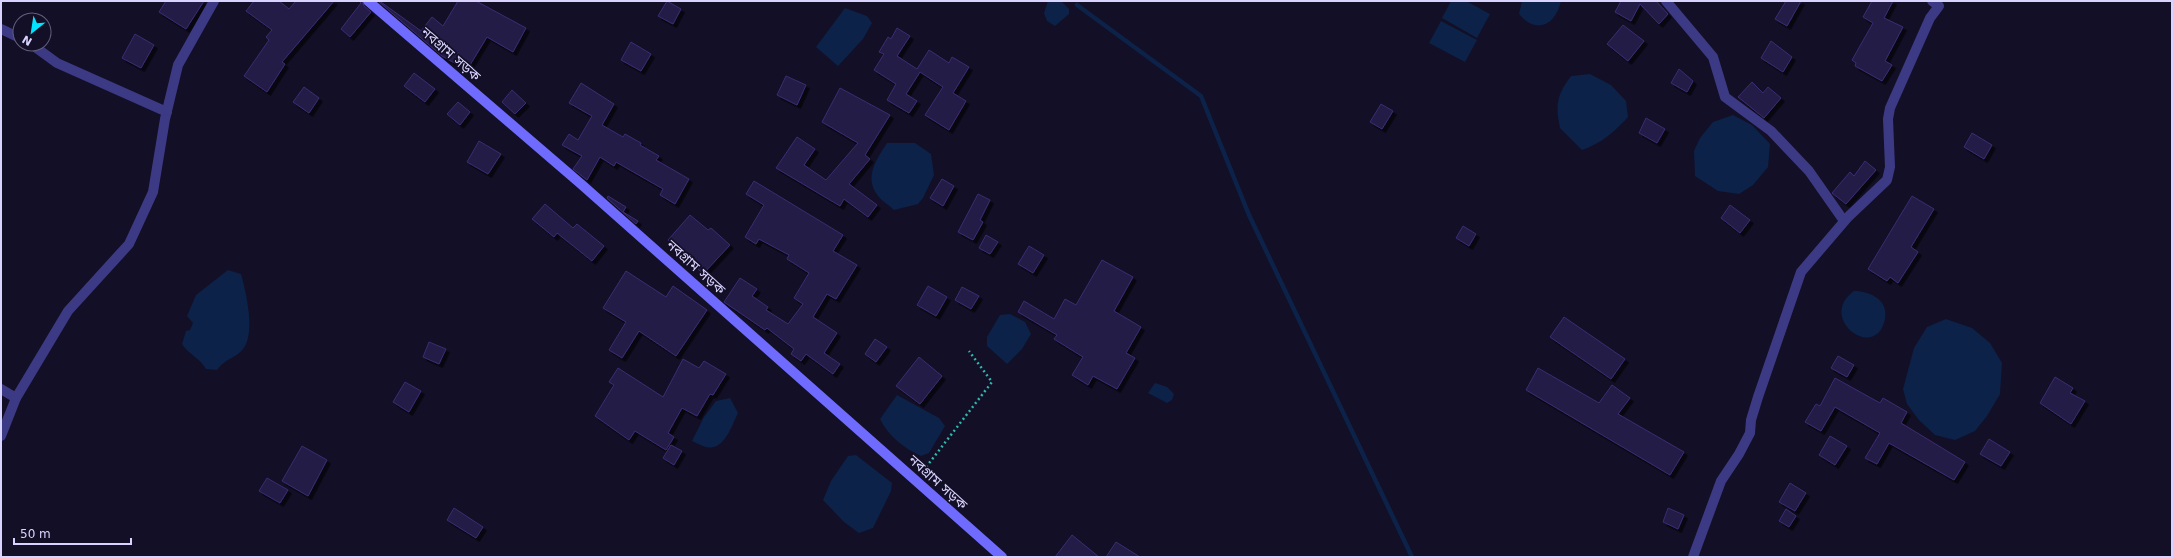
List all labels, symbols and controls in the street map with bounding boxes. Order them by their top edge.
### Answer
north arrow [12,12,52,52]
street label: নবগ্রাম সড়ক [417,23,484,85]
text: N [20,32,34,48]
street label: নবগ্রাম সড়ক [663,236,729,298]
street label: নবগ্রাম সড়ক [905,451,971,513]
scale bar [14,520,131,546]
text: 50 m [20,527,51,541]

